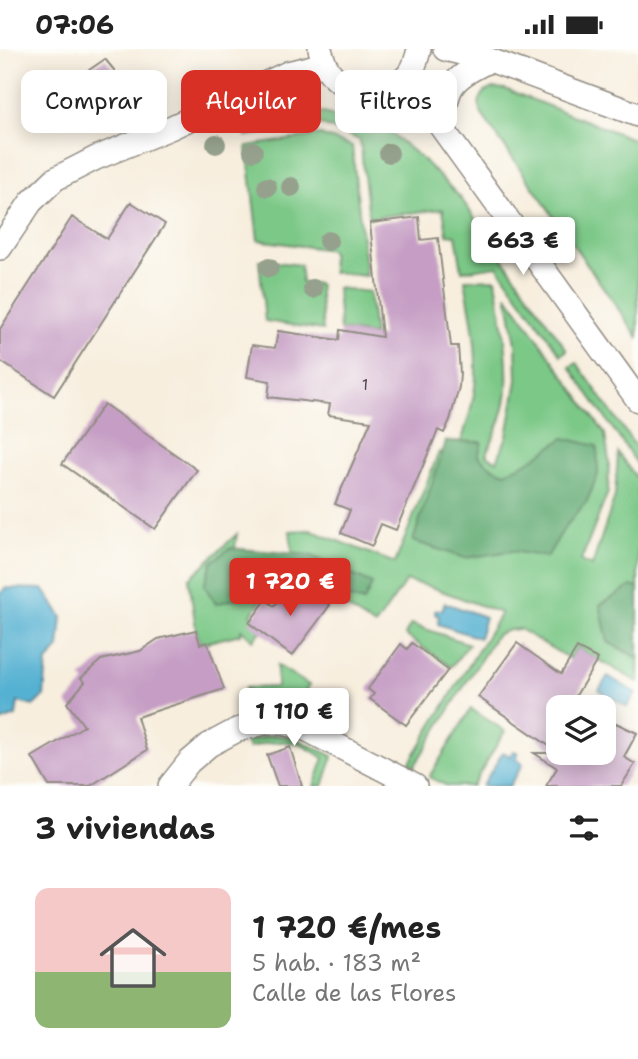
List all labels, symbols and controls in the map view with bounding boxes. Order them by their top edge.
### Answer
text: 07:06 [35,7,114,42]
chip: Comprar [21,70,167,133]
chip: Alquilar [181,70,321,133]
chip: Filtros [335,70,457,133]
pin: 663 € [474,217,572,277]
text: 663 € [487,225,559,255]
house number: 1 [362,374,368,395]
pin: 1 720 € [225,559,355,618]
text: 1 720 € [245,566,335,596]
pin: 1 110 € [229,689,359,748]
map controls [546,695,616,765]
button: layers [546,695,616,765]
text: 1 110 € [255,696,333,726]
text: 3 viviendas [35,808,215,849]
icon: filters [565,809,603,847]
text: 1 720 €/mes [252,907,441,948]
icon: home [91,916,175,1000]
text: 5 hab. · 183 m² [252,948,421,978]
text: Calle de las Flores [252,978,456,1008]

